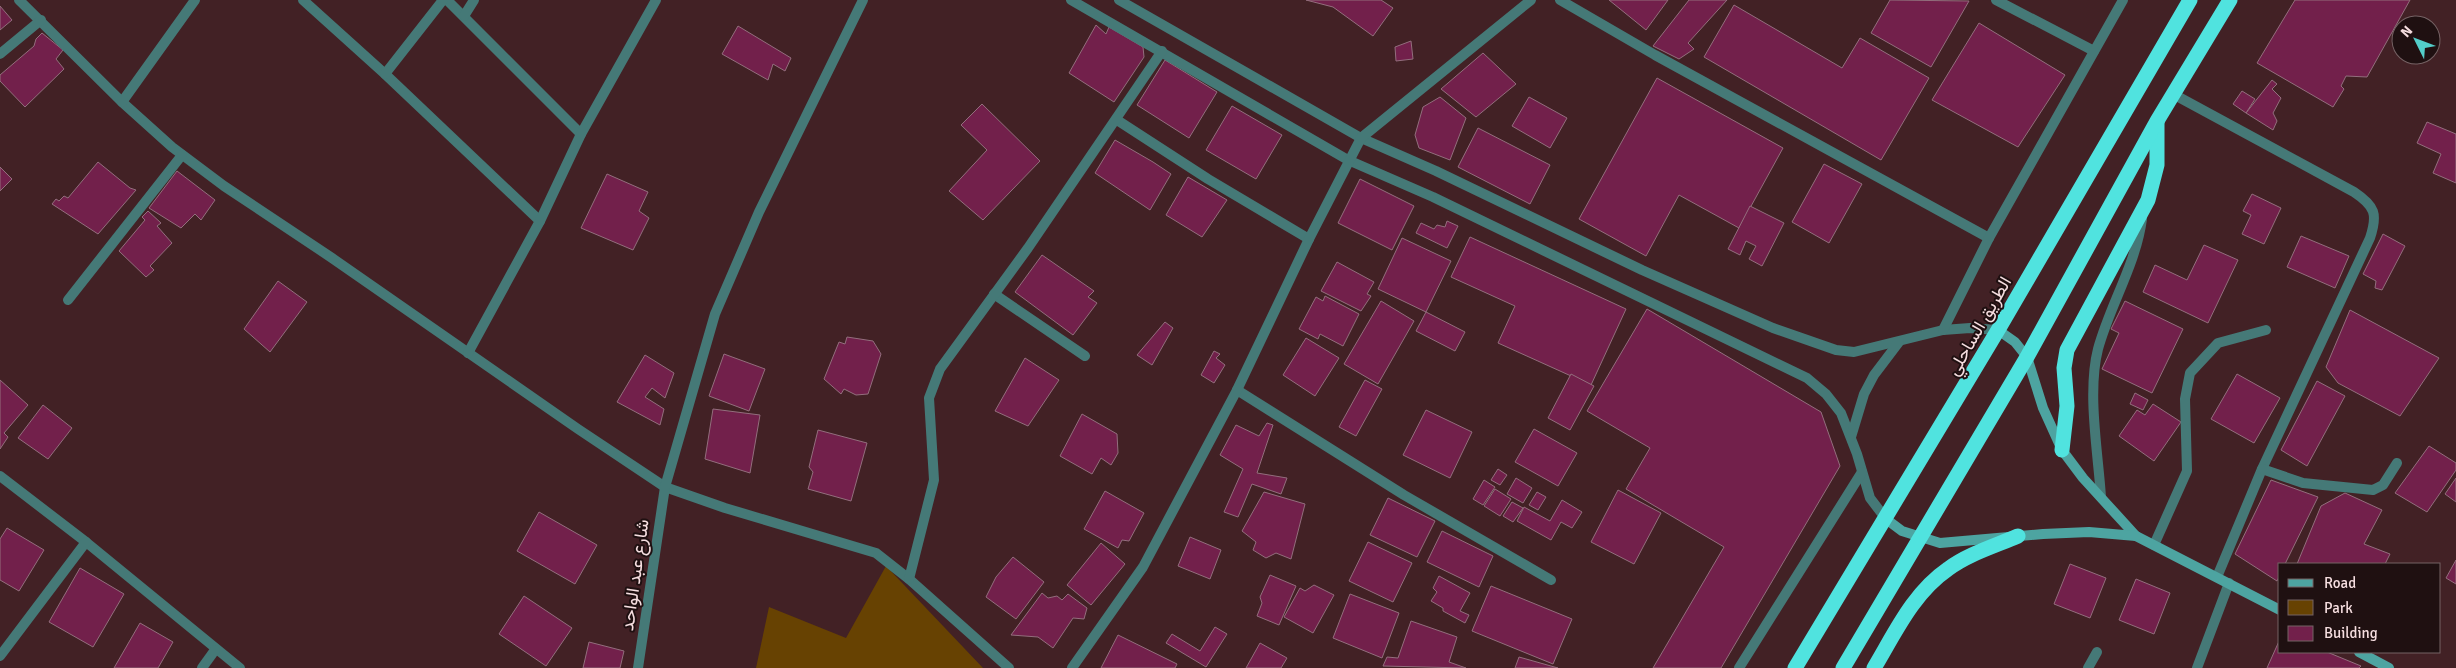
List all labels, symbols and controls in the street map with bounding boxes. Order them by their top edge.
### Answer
north arrow [2391,15,2441,65]
text: N [2397,22,2416,41]
street label: الطريق الساحلي [1942,273,2020,381]
street label: شارع عبد الواحد [616,518,655,632]
legend [2278,563,2441,653]
text: Road [2324,574,2356,592]
text: Park [2324,599,2353,617]
text: Building [2324,624,2378,642]

